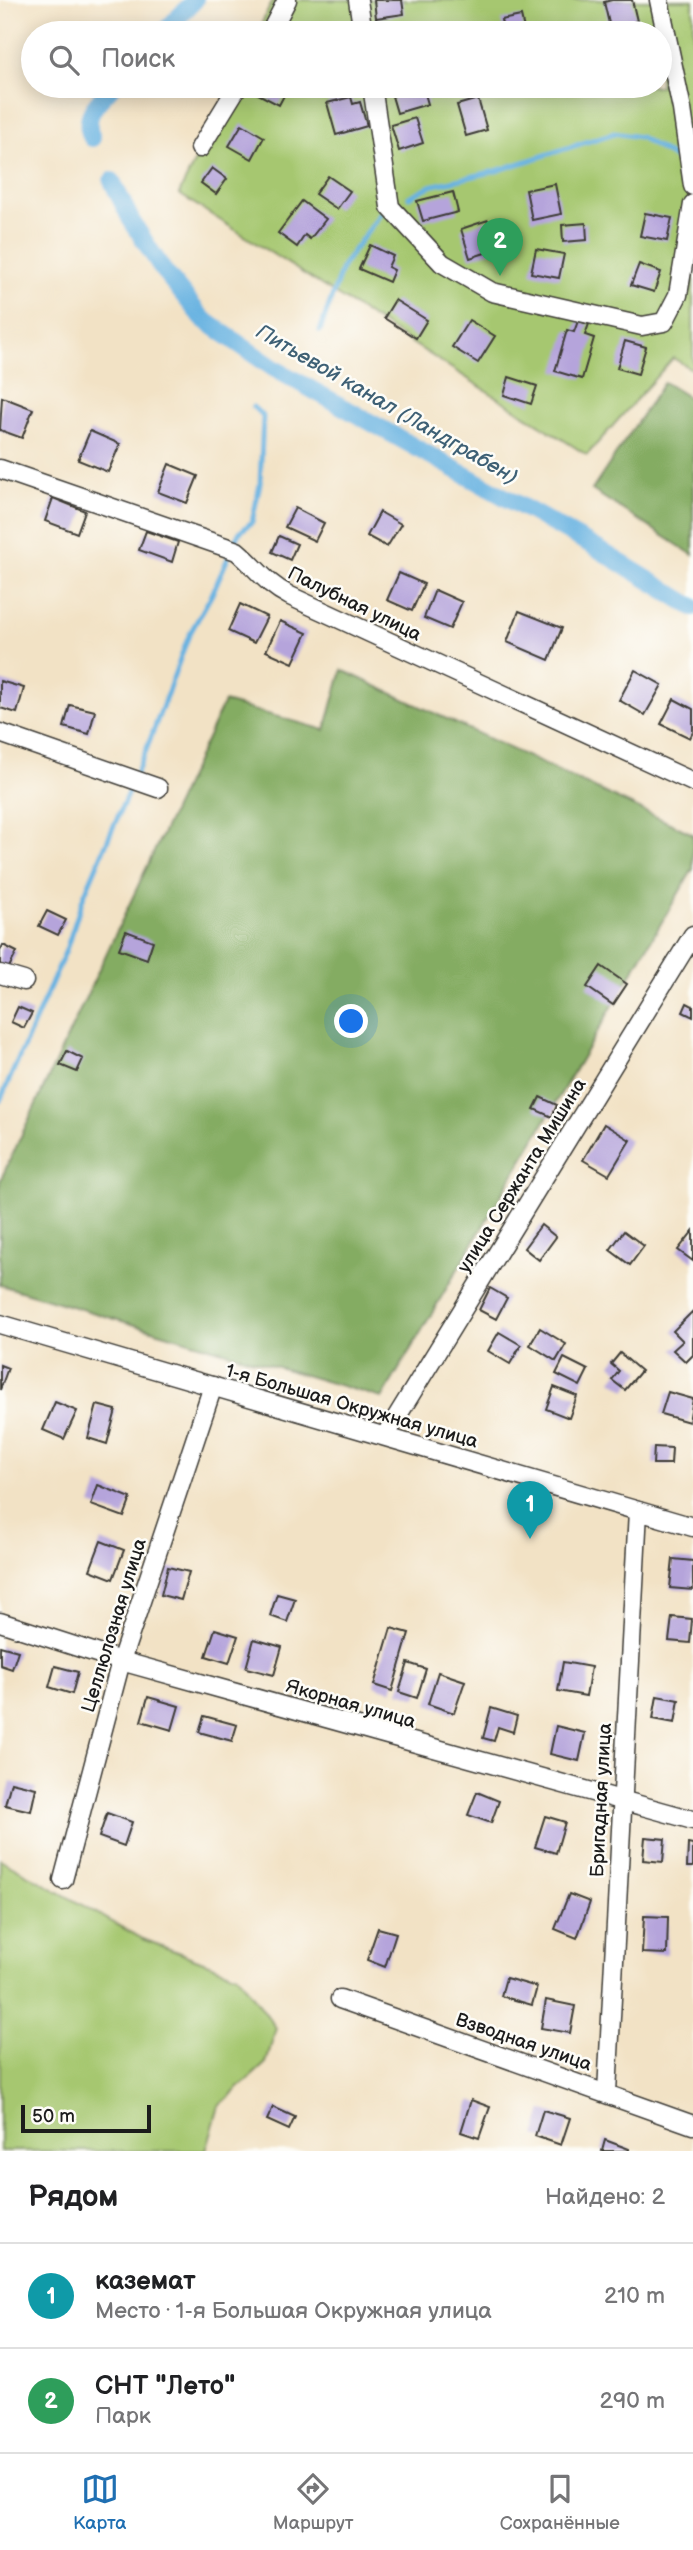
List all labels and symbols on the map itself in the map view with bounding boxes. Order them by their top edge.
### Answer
pin: 2 [477,218,523,276]
water label: Питьевой канал (Ландграбен) [252,319,522,490]
street label: Палубная улица [284,562,425,647]
your location [334,1004,368,1038]
street label: улица Сержанта Мишина [453,1074,592,1277]
street label: 1-я Большая Окружная улица [223,1359,480,1454]
pin: 1 [507,1481,553,1539]
street label: Целлюлозная улица [77,1536,152,1715]
street label: Якорная улица [283,1675,418,1734]
street label: Бригадная улица [586,1722,617,1878]
street label: Взводная улица [452,2008,595,2076]
scale bar [21,2102,150,2134]

